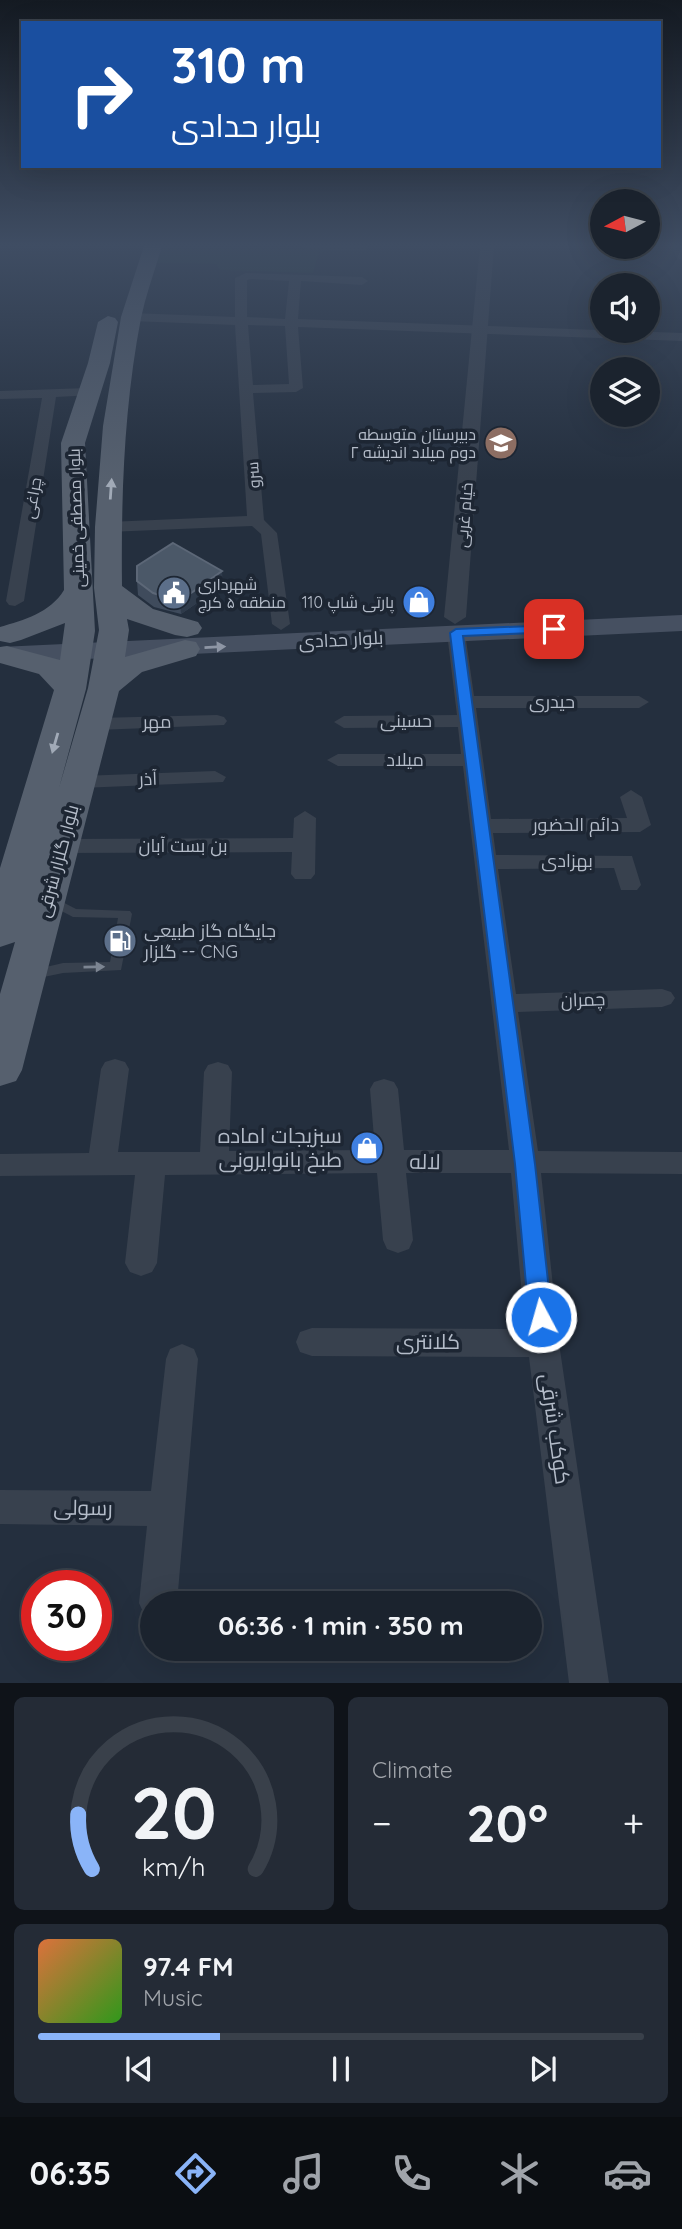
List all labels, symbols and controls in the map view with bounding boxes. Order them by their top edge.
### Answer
text: 310 m [171,34,305,95]
icon: right [56,49,147,140]
text: بلوار حدادی [171,105,321,145]
north arrow [590,189,660,259]
map controls [590,189,660,427]
button: sound [590,273,660,343]
button: layers [590,357,660,427]
place label: دبیرستان متوسطه دوم میلاد اندیشه ۲ [350,424,476,464]
school or university icon: دبیرستان متوسطه دوم میلاد اندیشه ۲ [482,424,520,462]
street label: بلوار مصطفی خمینی [64,448,89,588]
street label: سرو [242,461,264,489]
street label: چراغی [19,476,47,521]
one-way arrow [105,477,116,499]
street label: خیام غربی [451,482,479,549]
public building icon: شهرداری منطقه ۵ کرج [155,574,193,612]
place label: شهرداری منطقه ۵ کرج [198,574,286,614]
shop icon: پارتی شاپ 110 [400,583,438,621]
place label: پارتی شاپ 110 [302,592,395,614]
pin [524,599,584,659]
icon: arrive [535,610,573,648]
street label: بلوار حدادی [298,626,384,653]
one-way arrow [204,641,226,652]
street label: حیدری [529,690,575,713]
street label: حسینی [380,709,432,732]
street label: مهر [141,710,172,733]
one-way arrow [49,732,60,754]
street label: میلاد [386,748,424,771]
street label: آذر [137,767,158,790]
street label: بلوار گلزار شرقی [31,802,84,920]
street label: دائم الحضور [532,813,619,837]
street label: بن بست آبان [138,834,228,857]
street label: بهزادی [541,849,593,872]
place label: جایگاه گاز طبیعی گلزار -- CNG [143,919,276,963]
fuel station icon: جایگاه گاز طبیعی گلزار -- CNG [101,922,139,960]
one-way arrow [83,961,105,973]
street label: چمران [560,987,606,1013]
place label: سبزیجات اماده طبخ بانوایرونی [218,1122,342,1174]
shop icon: سبزیجات اماده طبخ بانوایرونی [348,1129,386,1167]
street label: لاله [409,1148,441,1174]
position arrow [504,1280,578,1354]
street label: کلانتری [396,1328,460,1355]
street label: کوکب شرقی [534,1372,577,1486]
street label: رسولی [53,1493,113,1522]
speed limit sign: 30 [21,1570,112,1661]
text: 06:36 · 1 min · 350 m [218,1609,464,1642]
text: Climate [372,1755,453,1784]
text: 20 [131,1767,217,1858]
text: 20° [466,1790,548,1855]
text: − [372,1799,392,1847]
text: + [623,1799,644,1847]
text: km/h [142,1851,206,1882]
text: 97.4 FM [143,1950,234,1983]
text: Music [143,1983,203,2012]
icon: previous [120,2050,158,2088]
icon: pause [322,2050,360,2088]
icon: next [524,2050,562,2088]
icon: directions [171,2149,220,2198]
icon: music [279,2149,328,2198]
icon: phone [387,2149,436,2198]
icon: climate [495,2149,544,2198]
icon: car [603,2149,652,2198]
text: 06:35 [30,2153,111,2193]

